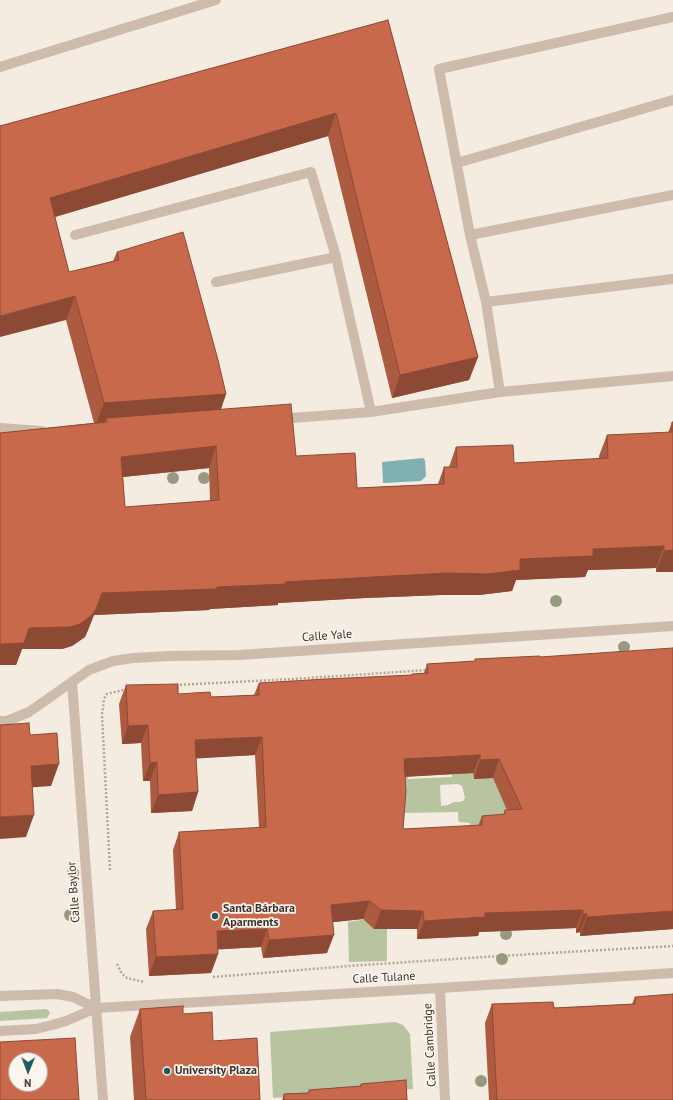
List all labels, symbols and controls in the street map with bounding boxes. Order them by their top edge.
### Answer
street label: Calle Yale [301,627,353,645]
street label: Calle Baylor [65,861,83,923]
place label: Santa Bárbara Aparments [223,902,295,930]
marker: Santa Bárbara Aparments [210,911,220,921]
street label: Calle Tulane [352,969,416,987]
street label: Calle Cambridge [421,1003,439,1087]
north arrow [8,1052,48,1092]
place label: University Plaza [175,1064,257,1078]
marker: University Plaza [162,1066,172,1076]
text: N [24,1076,32,1090]

